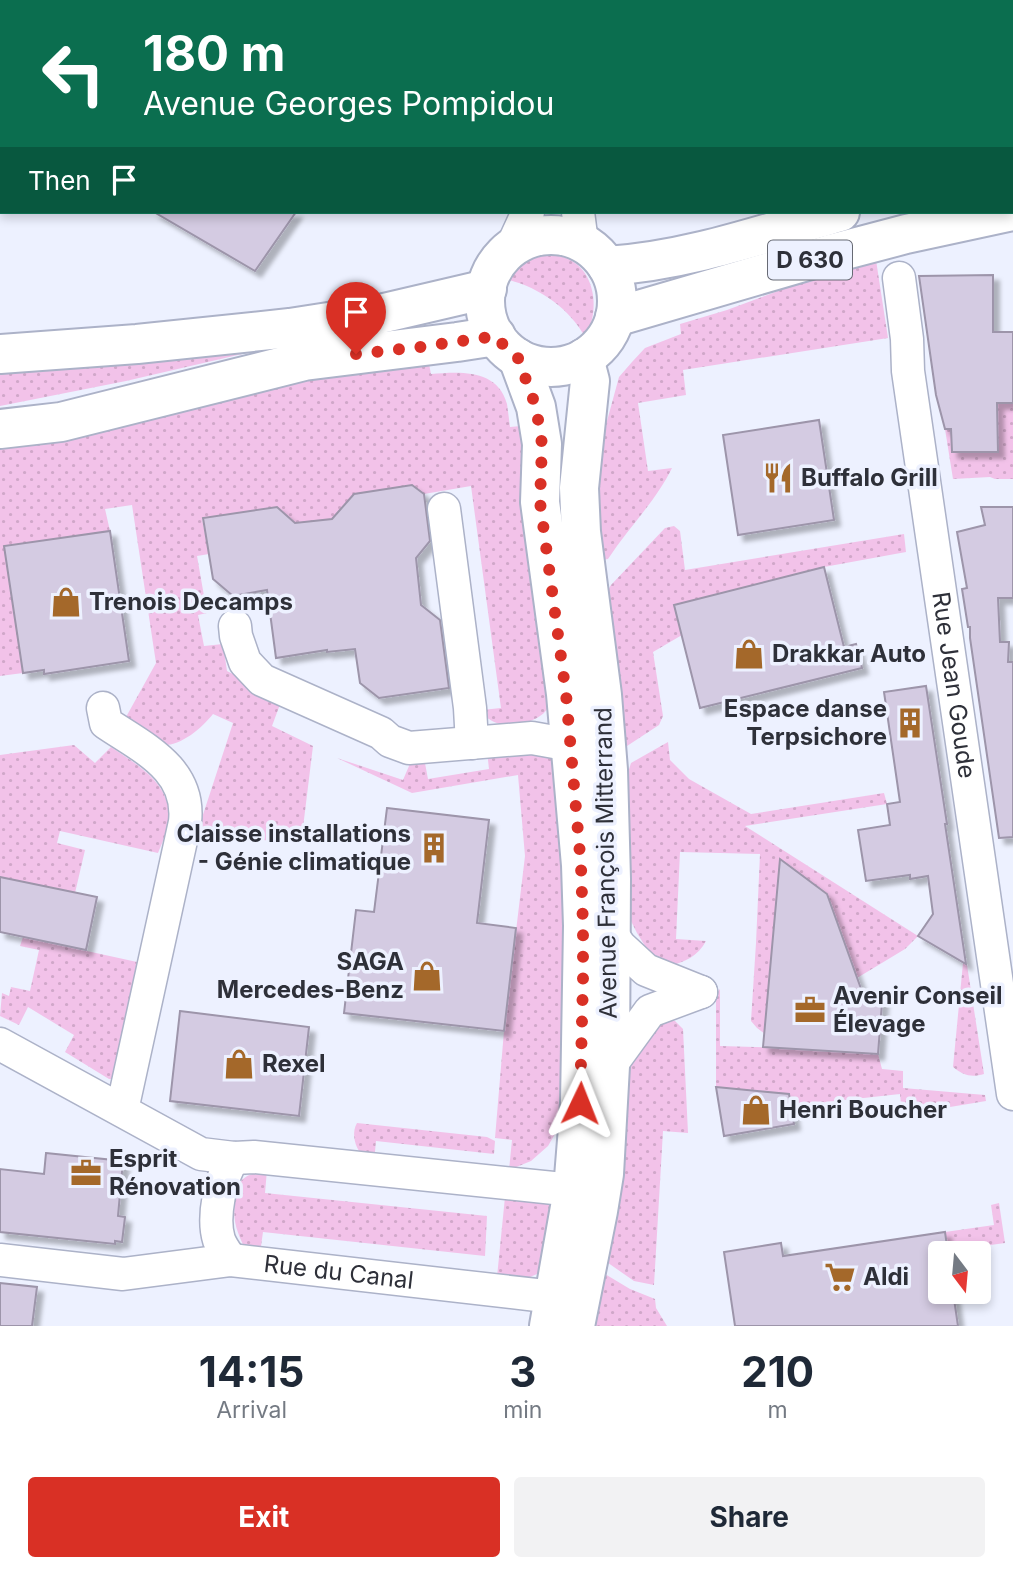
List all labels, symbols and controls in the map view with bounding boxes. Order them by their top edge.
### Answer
text: 180 m [143,24,285,83]
icon: left [28,28,119,119]
text: Avenue Georges Pompidou [143,84,554,123]
icon: arrive [105,161,143,199]
text: Then [28,165,91,196]
road number: D 630 [768,241,852,280]
pin [326,282,386,354]
icon: arrive [337,293,375,331]
restaurant icon: Buffalo Grill [761,461,795,495]
place label: Buffalo Grill [801,463,938,492]
shop icon: Trenois Decamps [49,585,83,619]
place label: Trenois Decamps [89,587,293,616]
street label: Rue Jean Goude [926,590,982,780]
shop icon: Drakkar Auto [732,637,766,671]
place label: Drakkar Auto [772,639,926,668]
place label: Espace danse Terpsichore [724,694,887,751]
building icon: Espace danse Terpsichore [893,706,927,740]
street label: Avenue François Mitterrand [588,707,623,1019]
place label: Claisse installations - Génie climatique [176,819,411,876]
building icon: Claisse installations - Génie climatique [417,831,451,865]
place label: SAGA Mercedes-Benz [217,947,404,1004]
shop icon: SAGA Mercedes-Benz [410,959,444,993]
place label: Avenir Conseil Élevage [833,981,1003,1038]
office icon: Avenir Conseil Élevage [793,993,827,1027]
shop icon: Rexel [222,1047,256,1081]
place label: Rexel [262,1049,326,1078]
position arrow [543,1066,617,1140]
shop icon: Henri Boucher [739,1093,773,1127]
place label: Henri Boucher [779,1095,947,1124]
place label: Esprit Rénovation [109,1144,241,1201]
office icon: Esprit Rénovation [69,1156,103,1190]
north arrow [928,1241,990,1304]
map controls [928,1241,991,1304]
street label: Rue du Canal [262,1249,415,1295]
supermarket icon: Aldi [823,1260,857,1294]
place label: Aldi [863,1262,909,1291]
text: 14:15 [199,1346,304,1397]
text: 3 [509,1346,536,1397]
text: 210 [741,1346,814,1397]
text: Arrival [216,1396,287,1424]
text: min [503,1396,542,1424]
text: m [768,1396,788,1424]
button: Exit [28,1477,500,1557]
button: Share [514,1477,985,1557]

